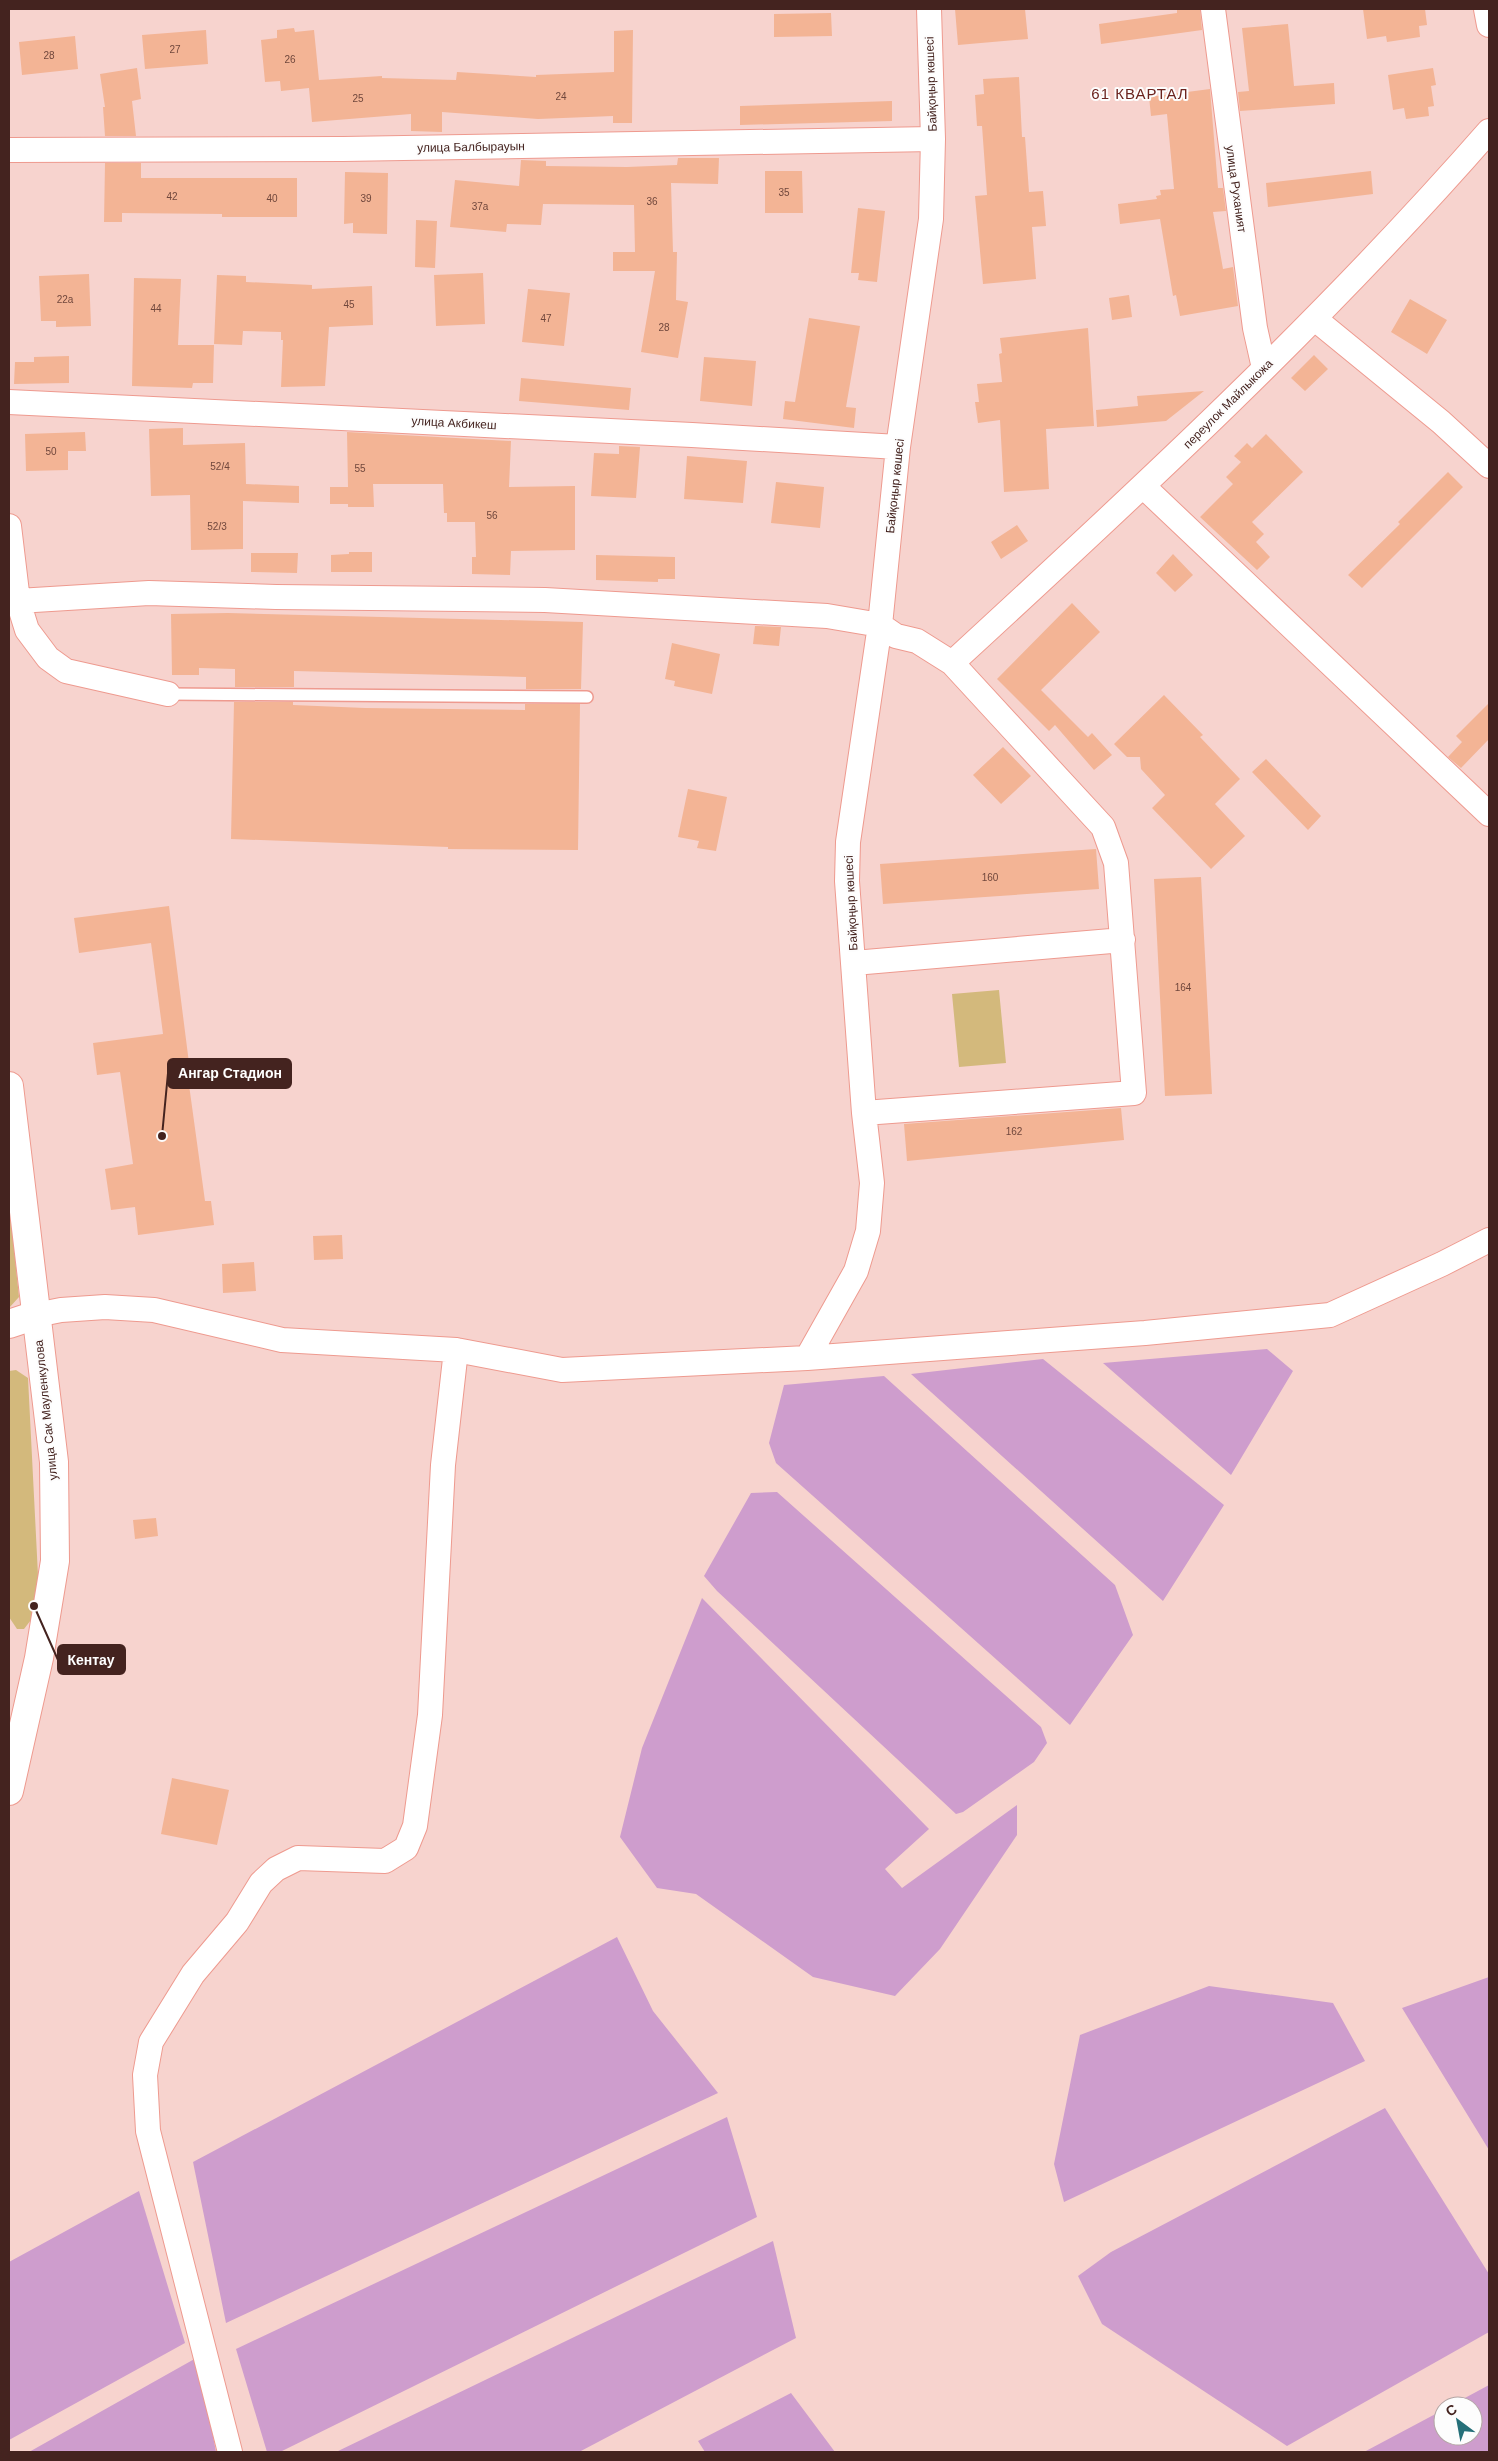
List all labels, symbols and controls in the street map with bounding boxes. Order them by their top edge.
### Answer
street label: Байқоңыр көшесі [922,36,940,132]
house number: 27 [169,44,181,55]
house number: 28 [43,50,55,61]
house number: 26 [284,54,296,65]
district label: 61 КВАРТАЛ [1091,85,1189,102]
house number: 24 [555,91,567,102]
house number: 25 [352,93,364,104]
street label: улица Балбырауын [417,139,525,155]
street label: улица Руханият [1223,144,1249,234]
house number: 35 [778,187,790,198]
house number: 42 [166,191,178,202]
house number: 40 [266,193,278,204]
house number: 39 [360,193,372,204]
house number: 36 [646,196,658,207]
house number: 37а [472,201,489,212]
house number: 22а [57,294,74,305]
house number: 45 [343,299,355,310]
house number: 44 [150,303,162,314]
house number: 47 [540,313,552,324]
house number: 28 [658,322,670,333]
street label: переулок Майлыкожа [1181,356,1276,451]
street label: улица Акбикеш [411,414,497,432]
street label: Байқоңыр көшесі [883,438,907,534]
house number: 50 [45,446,57,457]
house number: 52/4 [210,461,230,472]
house number: 55 [354,463,366,474]
house number: 56 [486,510,498,521]
house number: 52/3 [207,521,227,532]
street label: Байқоңыр көшесі [842,855,860,951]
house number: 160 [982,872,999,883]
house number: 164 [1175,982,1192,993]
callout: Ангар Стадион [168,1059,291,1088]
text: Ангар Стадион [178,1065,282,1081]
house number: 162 [1006,1126,1023,1137]
street label: улица Сак Мауленкулова [32,1339,60,1481]
callout: Кентау [58,1645,125,1674]
text: Кентау [67,1652,115,1668]
north arrow [1433,2396,1483,2446]
text: С [1443,2401,1460,2419]

